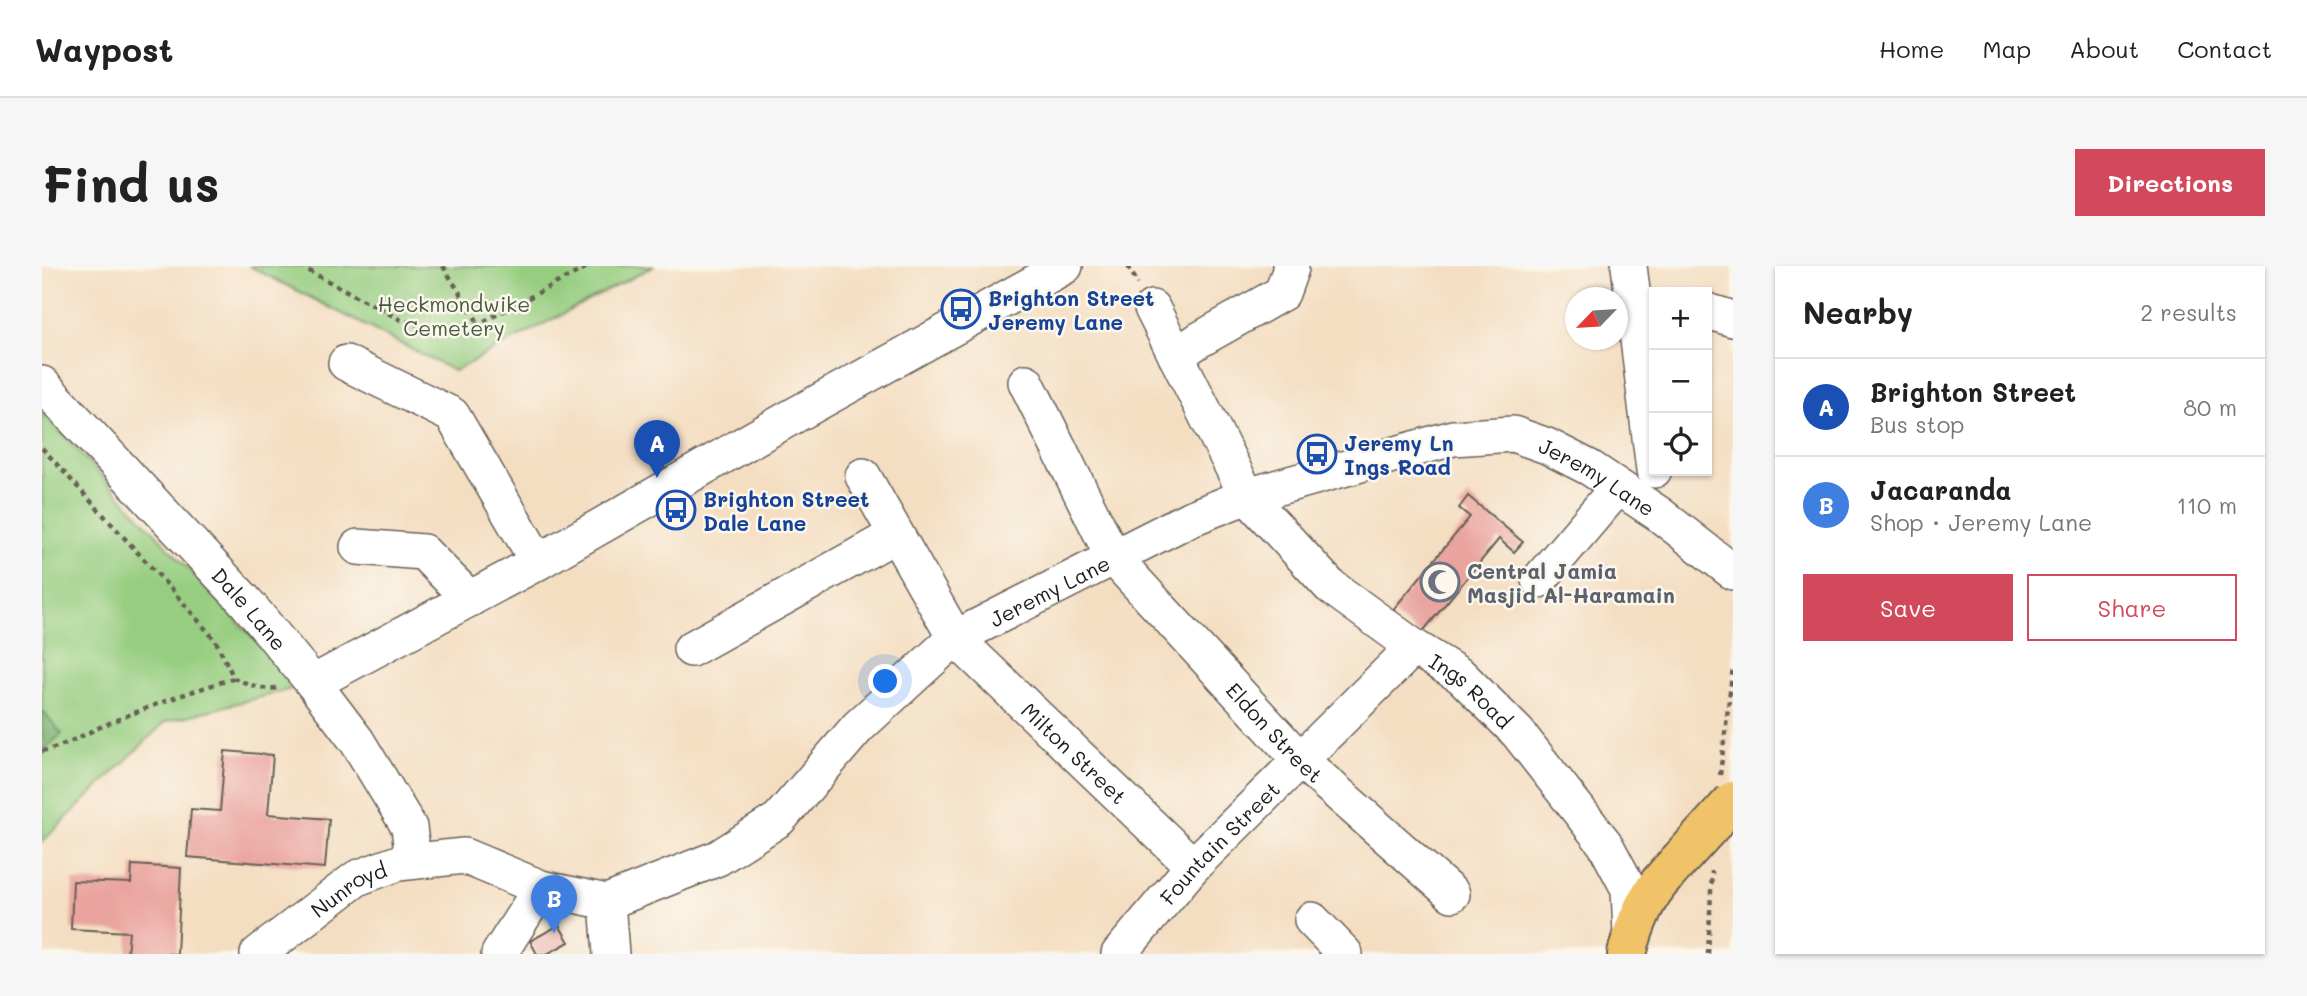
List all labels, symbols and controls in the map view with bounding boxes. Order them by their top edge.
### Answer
text: Waypost [35,27,173,70]
text: Home [1879,33,1944,64]
text: Map [1982,33,2031,64]
text: About [2069,33,2139,64]
text: Contact [2177,33,2272,64]
button: Directions [2075,149,2265,216]
text: Find us [42,151,220,214]
place label: Brighton Street Jeremy Lane [988,284,1154,336]
north arrow [1565,287,1628,350]
map controls [1649,287,1712,476]
button: + [1649,287,1712,350]
bus stop icon: Brighton Street Jeremy Lane [940,288,982,330]
park label: Heckmondwike Cemetery [378,290,530,341]
text: Nearby [1803,292,1913,332]
text: 2 results [2140,297,2237,327]
button: − [1649,350,1712,413]
text: Brighton Street [1870,375,2076,409]
text: A [1818,392,1834,422]
text: 80 m [2183,392,2237,422]
text: Bus stop [1870,409,1965,439]
button: locate [1649,413,1712,476]
pin: A [634,420,680,478]
place label: Jeremy Ln Ings Road [1344,429,1454,480]
street label: Jeremy Lane [1536,431,1661,521]
bus stop icon: Jeremy Ln Ings Road [1296,433,1338,475]
text: Jacaranda [1870,473,2011,507]
place label: Brighton Street Dale Lane [703,485,869,536]
bus stop icon: Brighton Street Dale Lane [655,489,697,531]
text: B [1818,490,1834,520]
text: 110 m [2177,490,2237,520]
text: Shop · Jeremy Lane [1870,507,2092,537]
street label: Jeremy Lane [984,548,1114,632]
place label: Central Jamia Masjid Al-Haramain [1467,557,1675,608]
street label: Dale Lane [207,561,293,655]
mosque icon: Central Jamia Masjid Al-Haramain [1419,561,1461,603]
button: Save [1803,574,2013,641]
button: Share [2027,574,2237,641]
street label: Ings Road [1425,647,1519,734]
your location [868,664,902,698]
street label: Eldon Street [1221,676,1329,788]
street label: Milton Street [1016,696,1133,809]
street label: Fountain Street [1153,775,1285,910]
street label: Nunroyd [305,855,390,923]
pin: B [531,875,577,933]

